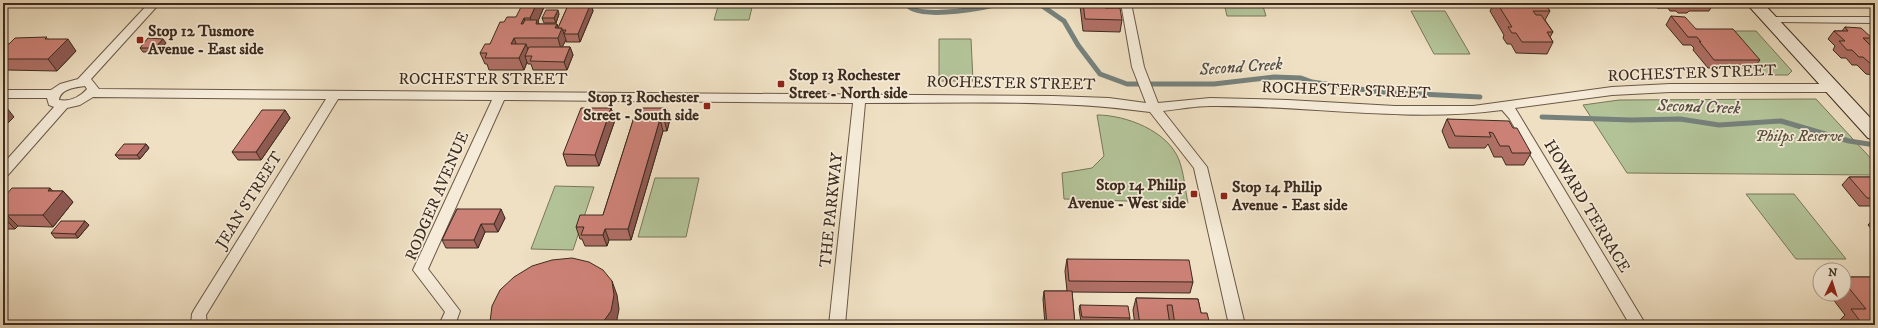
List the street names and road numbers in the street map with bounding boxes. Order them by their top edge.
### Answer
street label: ROCHESTER STREET [1607,60,1777,86]
street label: ROCHESTER STREET [398,69,568,89]
street label: ROCHESTER STREET [926,72,1096,94]
street label: ROCHESTER STREET [1261,77,1431,103]
street label: RODGER AVENUE [401,128,473,264]
street label: HOWARD TERRACE [1539,136,1635,276]
street label: JEAN STREET [210,148,287,254]
street label: THE PARKWAY [815,151,847,268]

